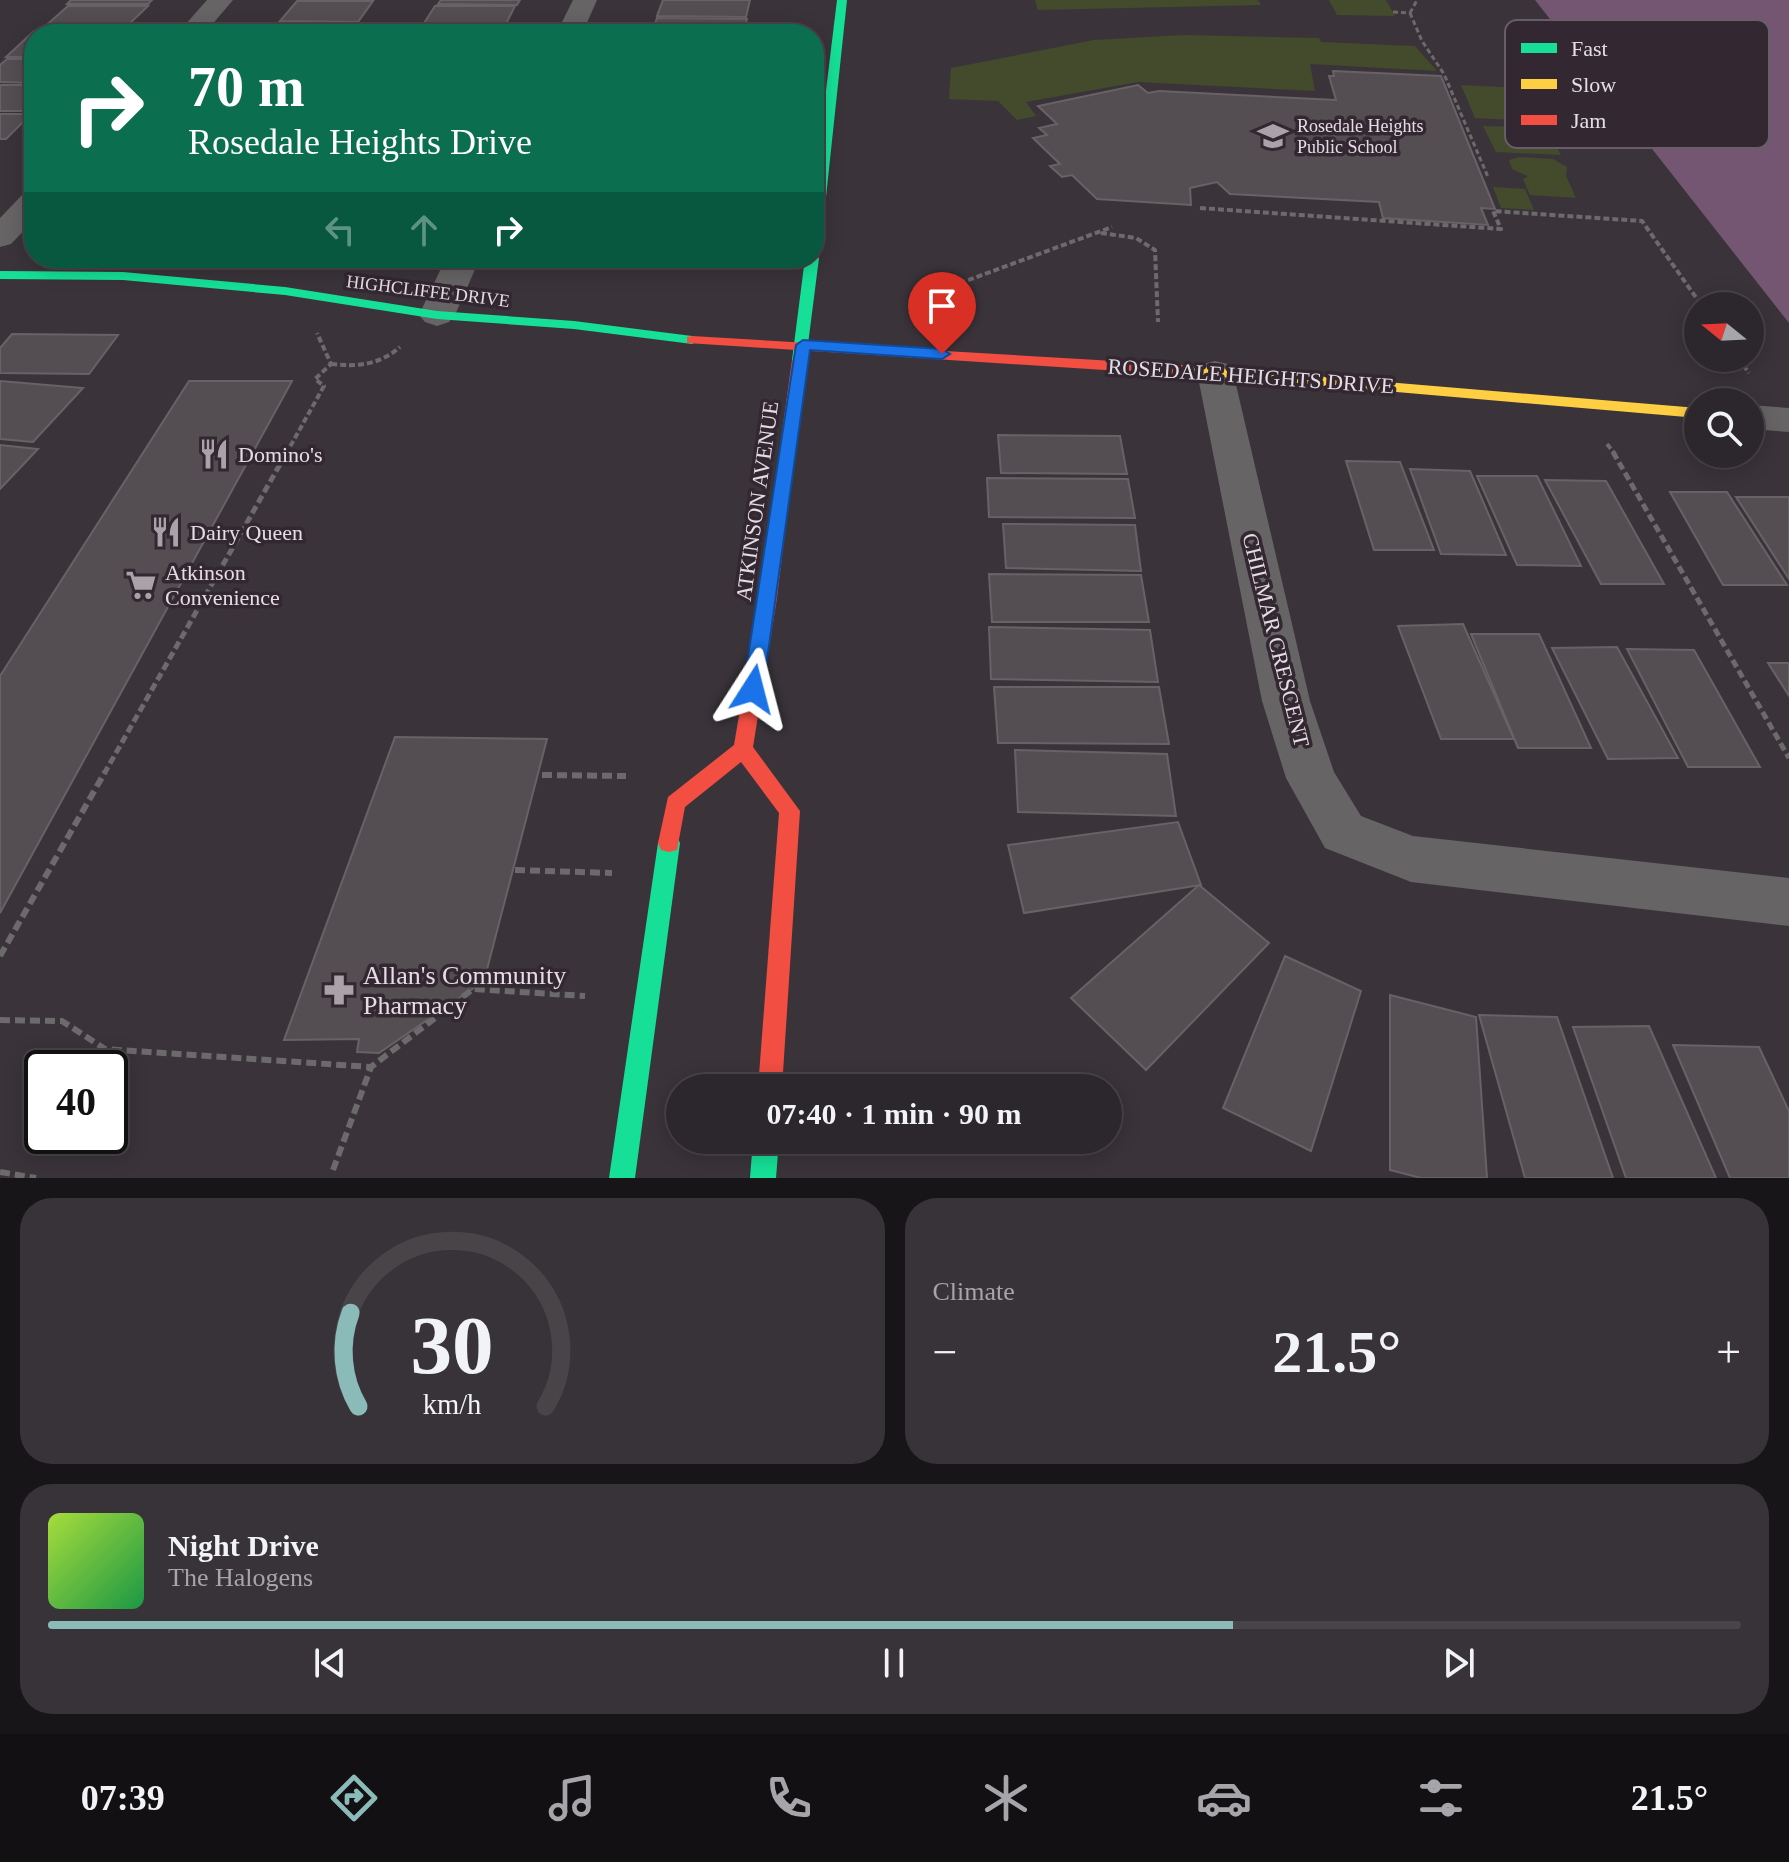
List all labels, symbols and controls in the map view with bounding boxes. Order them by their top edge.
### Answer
legend [1505,20,1769,148]
text: Fast [1571,36,1608,61]
icon: right [56,56,160,160]
text: 70 m [188,56,305,118]
text: Slow [1571,72,1616,97]
text: Jam [1571,108,1606,133]
place label: Rosedale Heights Public School [1297,116,1423,157]
school or university icon: Rosedale Heights Public School [1256,119,1290,153]
text: Rosedale Heights Drive [188,122,532,162]
icon: left [318,208,362,252]
icon: ahead [402,208,446,252]
icon: right [486,208,530,252]
street label: HIGHCLIFFE DRIVE [345,271,511,311]
pin [908,272,976,354]
icon: arrive [920,284,964,328]
north arrow [1684,292,1764,372]
map controls [1684,292,1764,468]
street label: ROSEDALE HEIGHTS DRIVE [1107,354,1395,398]
button: search [1684,388,1764,468]
street label: ATKINSON AVENUE [731,399,783,603]
restaurant icon: Domino's [197,437,231,471]
place label: Domino's [238,442,323,467]
restaurant icon: Dairy Queen [149,515,183,549]
place label: Dairy Queen [190,520,303,545]
street label: CHILMAR CRESCENT [1237,531,1315,750]
place label: Atkinson Convenience [165,560,280,610]
supermarket icon: Atkinson Convenience [124,568,158,602]
position arrow [711,647,795,731]
place label: Allan's Community Pharmacy [363,961,566,1020]
pharmacy icon: Allan's Community Pharmacy [322,973,356,1007]
speed limit sign: 40 [24,1050,128,1154]
text: 07:40 · 1 min · 90 m [767,1097,1022,1130]
text: Climate [933,1277,1015,1306]
text: 30 [411,1299,494,1391]
text: 21.5° [1272,1319,1401,1385]
text: − [933,1328,957,1377]
text: + [1716,1328,1741,1377]
text: km/h [423,1389,482,1420]
text: Night Drive [168,1529,319,1562]
text: The Halogens [168,1563,313,1592]
icon: previous [308,1641,352,1685]
icon: pause [872,1641,916,1685]
icon: next [1437,1641,1481,1685]
icon: directions [326,1770,382,1826]
icon: music [544,1770,600,1826]
icon: phone [761,1770,817,1826]
icon: climate [978,1770,1034,1826]
icon: car [1196,1770,1252,1826]
icon: filters [1413,1770,1469,1826]
text: 07:39 [81,1778,165,1818]
text: 21.5° [1631,1778,1708,1818]

